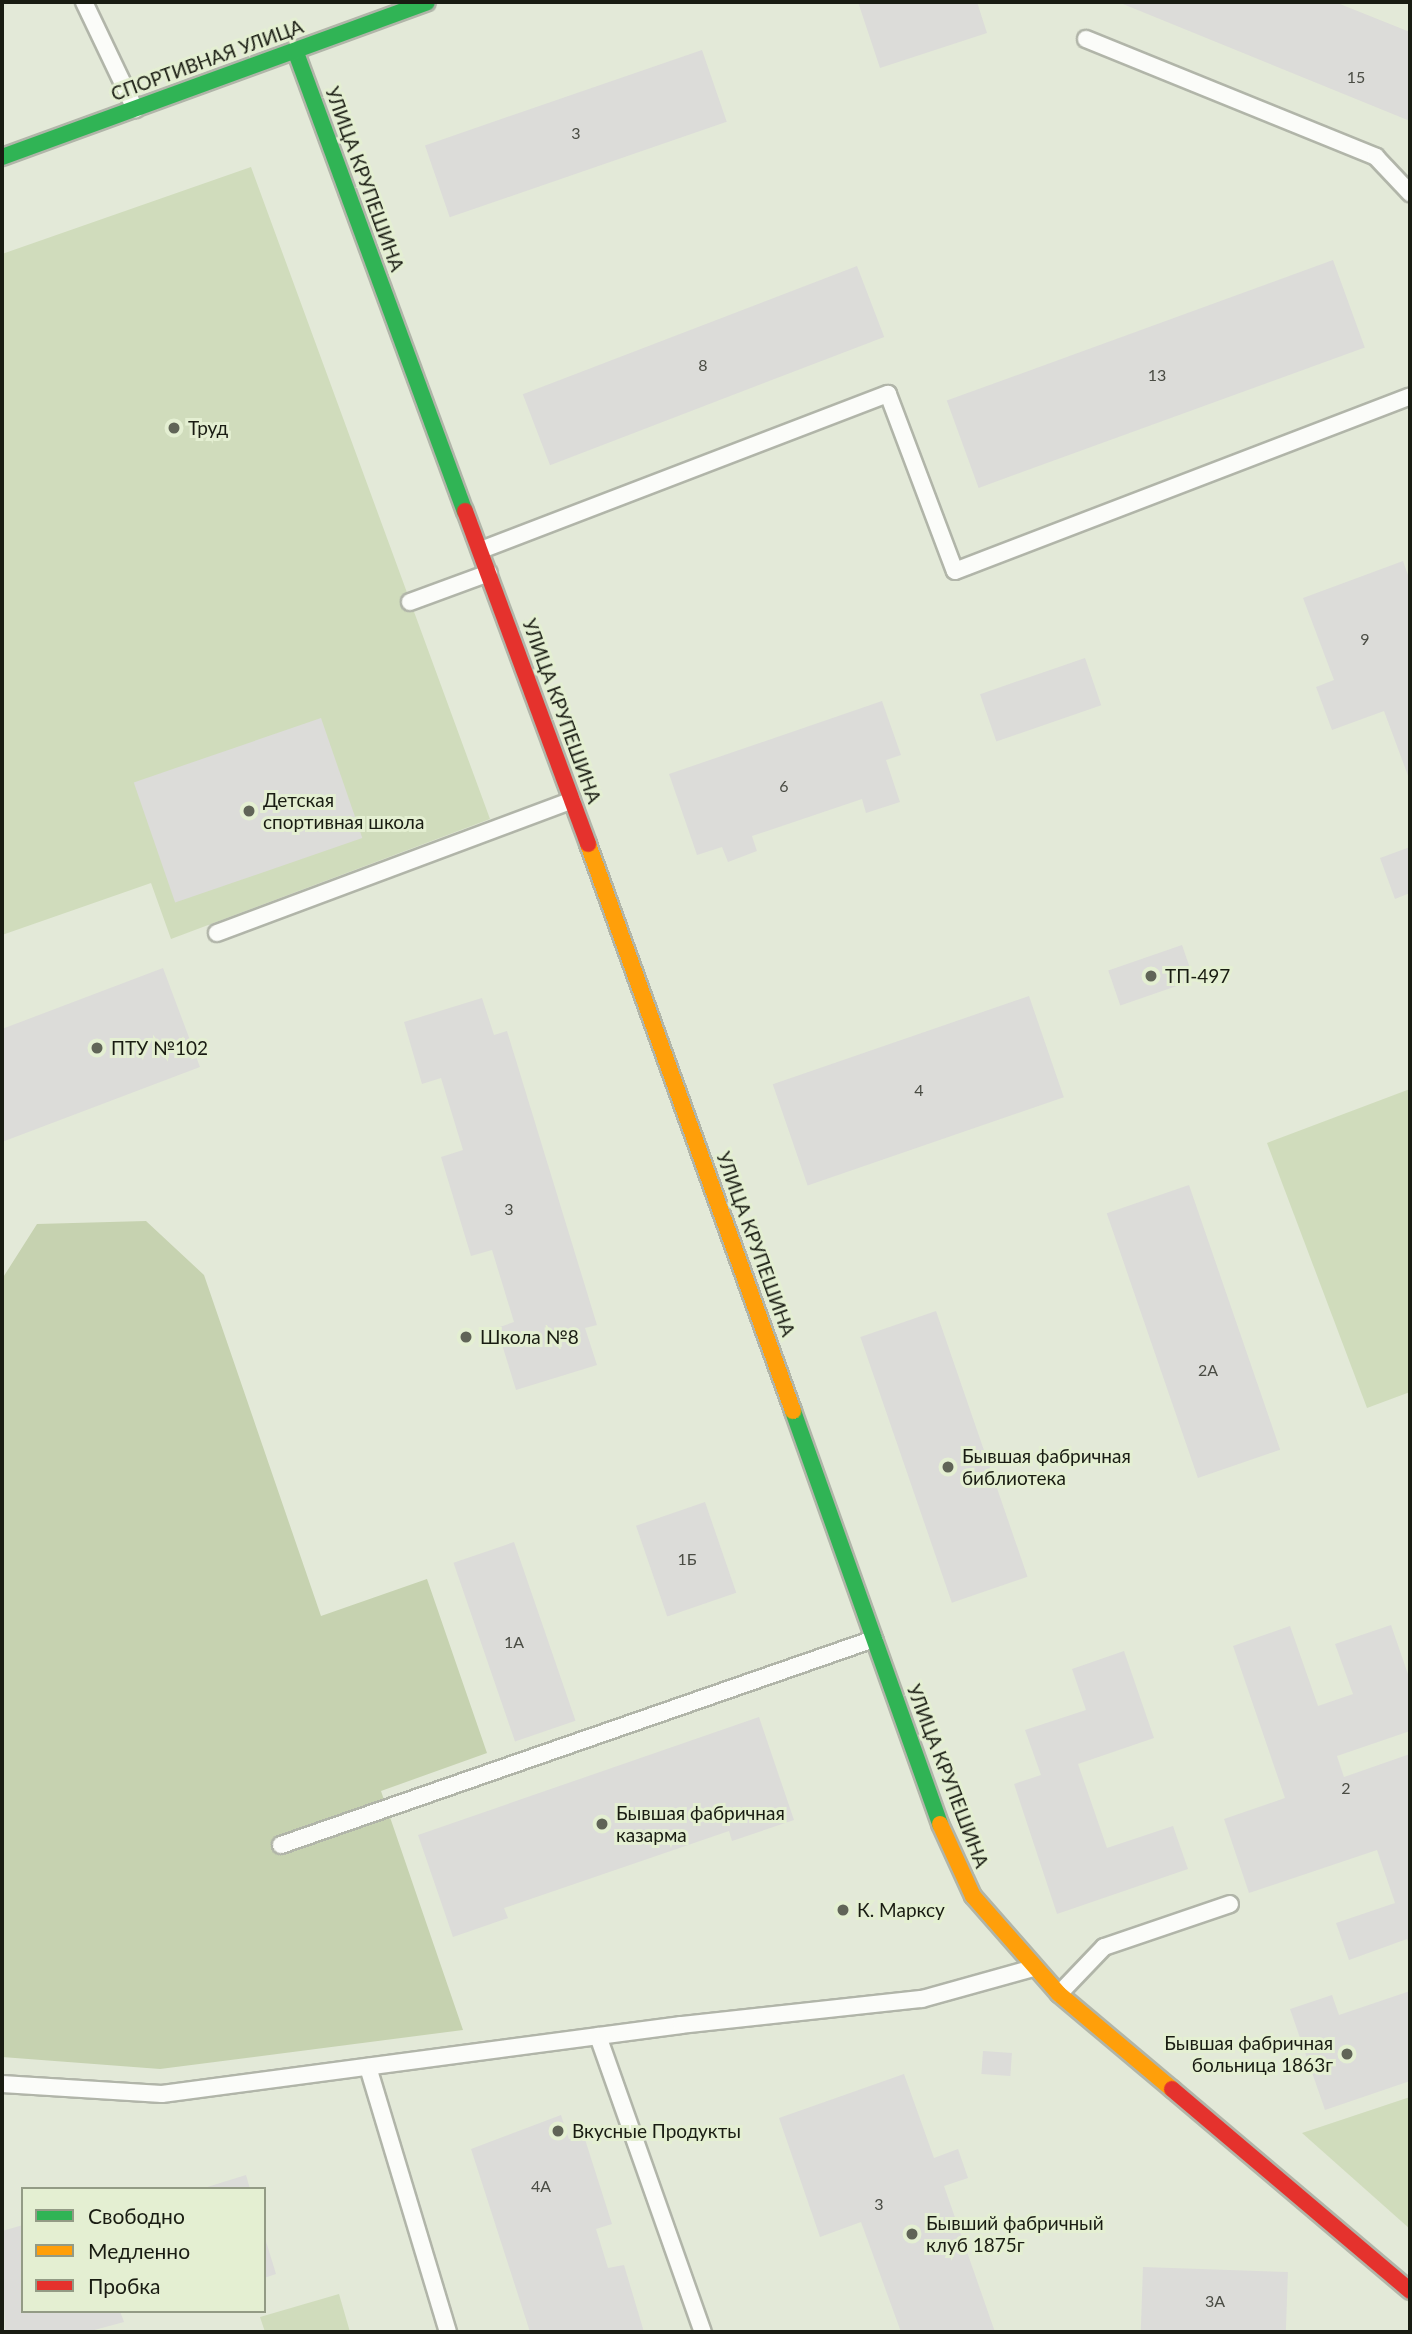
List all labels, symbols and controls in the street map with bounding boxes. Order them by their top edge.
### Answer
street label: СПОРТИВНАЯ УЛИЦА [108,15,306,105]
house number: 15 [1347,67,1365,87]
street label: УЛИЦА КРУПЕШИНА [321,84,409,274]
house number: 3 [571,123,581,143]
house number: 8 [698,355,708,375]
house number: 13 [1148,365,1166,385]
place label: Труд [188,417,228,439]
marker: Труд [166,420,182,436]
street label: УЛИЦА КРУПЕШИНА [518,616,606,806]
house number: 9 [1360,629,1370,649]
house number: 6 [779,776,789,796]
place label: Детская спортивная школа [263,789,424,833]
marker: Детская спортивная школа [241,803,257,819]
place label: ТП-497 [1165,965,1230,987]
marker: ТП-497 [1143,968,1159,984]
place label: ПТУ №102 [111,1037,208,1059]
marker: ПТУ №102 [89,1040,105,1056]
house number: 4 [914,1080,924,1100]
street label: УЛИЦА КРУПЕШИНА [712,1149,800,1339]
house number: 3 [504,1199,514,1219]
place label: Школа №8 [480,1326,579,1348]
marker: Школа №8 [458,1329,474,1345]
house number: 2А [1198,1360,1218,1380]
place label: Бывшая фабричная библиотека [962,1445,1131,1489]
marker: Бывшая фабричная библиотека [940,1459,956,1475]
house number: 1Б [677,1549,697,1569]
house number: 1А [504,1632,524,1652]
street label: УЛИЦА КРУПЕШИНА [902,1681,994,1871]
house number: 2 [1341,1778,1351,1798]
place label: Бывшая фабричная казарма [616,1802,785,1846]
marker: Бывшая фабричная казарма [594,1816,610,1832]
place label: К. Марксу [857,1899,945,1921]
marker: К. Марксу [835,1902,851,1918]
place label: Бывшая фабричная больница 1863г [1164,2032,1333,2076]
marker: Бывшая фабричная больница 1863г [1339,2046,1355,2062]
place label: Вкусные Продукты [572,2120,741,2142]
marker: Вкусные Продукты [550,2123,566,2139]
house number: 4А [531,2176,551,2196]
legend [21,2187,266,2313]
house number: 3 [874,2194,884,2214]
text: Свободно [88,2203,185,2228]
place label: Бывший фабричный клуб 1875г [926,2212,1104,2256]
marker: Бывший фабричный клуб 1875г [904,2226,920,2242]
text: Медленно [88,2238,190,2263]
text: Пробка [88,2273,161,2298]
house number: 3А [1205,2291,1225,2311]

